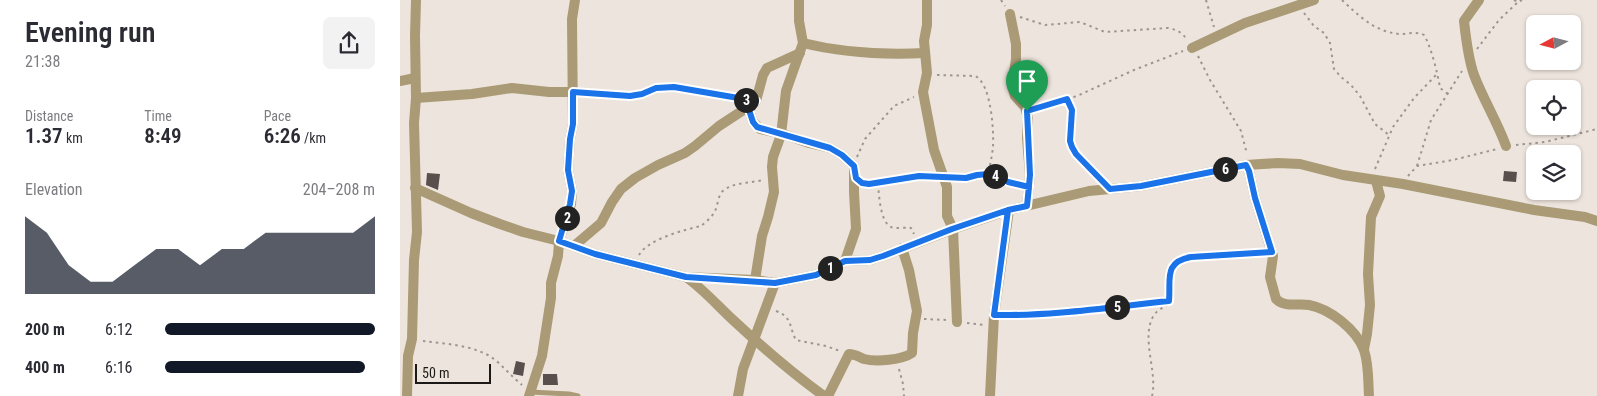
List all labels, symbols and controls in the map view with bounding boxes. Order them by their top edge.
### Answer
north arrow [1526,15,1581,70]
map controls [1526,15,1581,200]
text: Evening run [25,16,155,49]
button: share [323,17,375,69]
text: 21:38 [25,52,60,71]
pin [1006,60,1048,111]
icon: arrive [1013,67,1041,95]
button: locate [1526,80,1581,135]
pin: 3 [734,88,758,112]
text: 3 [743,92,750,108]
text: Distance [25,108,73,124]
text: Time [144,108,172,124]
text: Pace [264,108,291,124]
text: 1.37 [25,124,63,148]
text: 8:49 [144,124,182,148]
text: 6:26 [264,124,301,148]
text: km [63,130,83,146]
text: /km [301,130,326,146]
button: layers [1526,145,1581,200]
pin: 6 [1212,156,1238,182]
text: 6 [1222,161,1229,177]
pin: 4 [982,164,1008,188]
text: 4 [992,168,999,184]
text: Elevation [25,180,83,199]
text: 204–208 m [303,180,375,199]
pin: 2 [554,206,580,230]
text: 2 [564,210,571,226]
pin: 1 [818,256,842,280]
text: 1 [827,260,834,276]
pin: 5 [1104,294,1130,320]
text: 5 [1114,299,1121,315]
text: 200 m [25,320,65,339]
text: 6:12 [105,320,132,339]
text: 400 m [25,358,65,377]
text: 6:16 [105,358,132,377]
scale bar [415,361,491,384]
text: 50 m [422,365,450,381]

